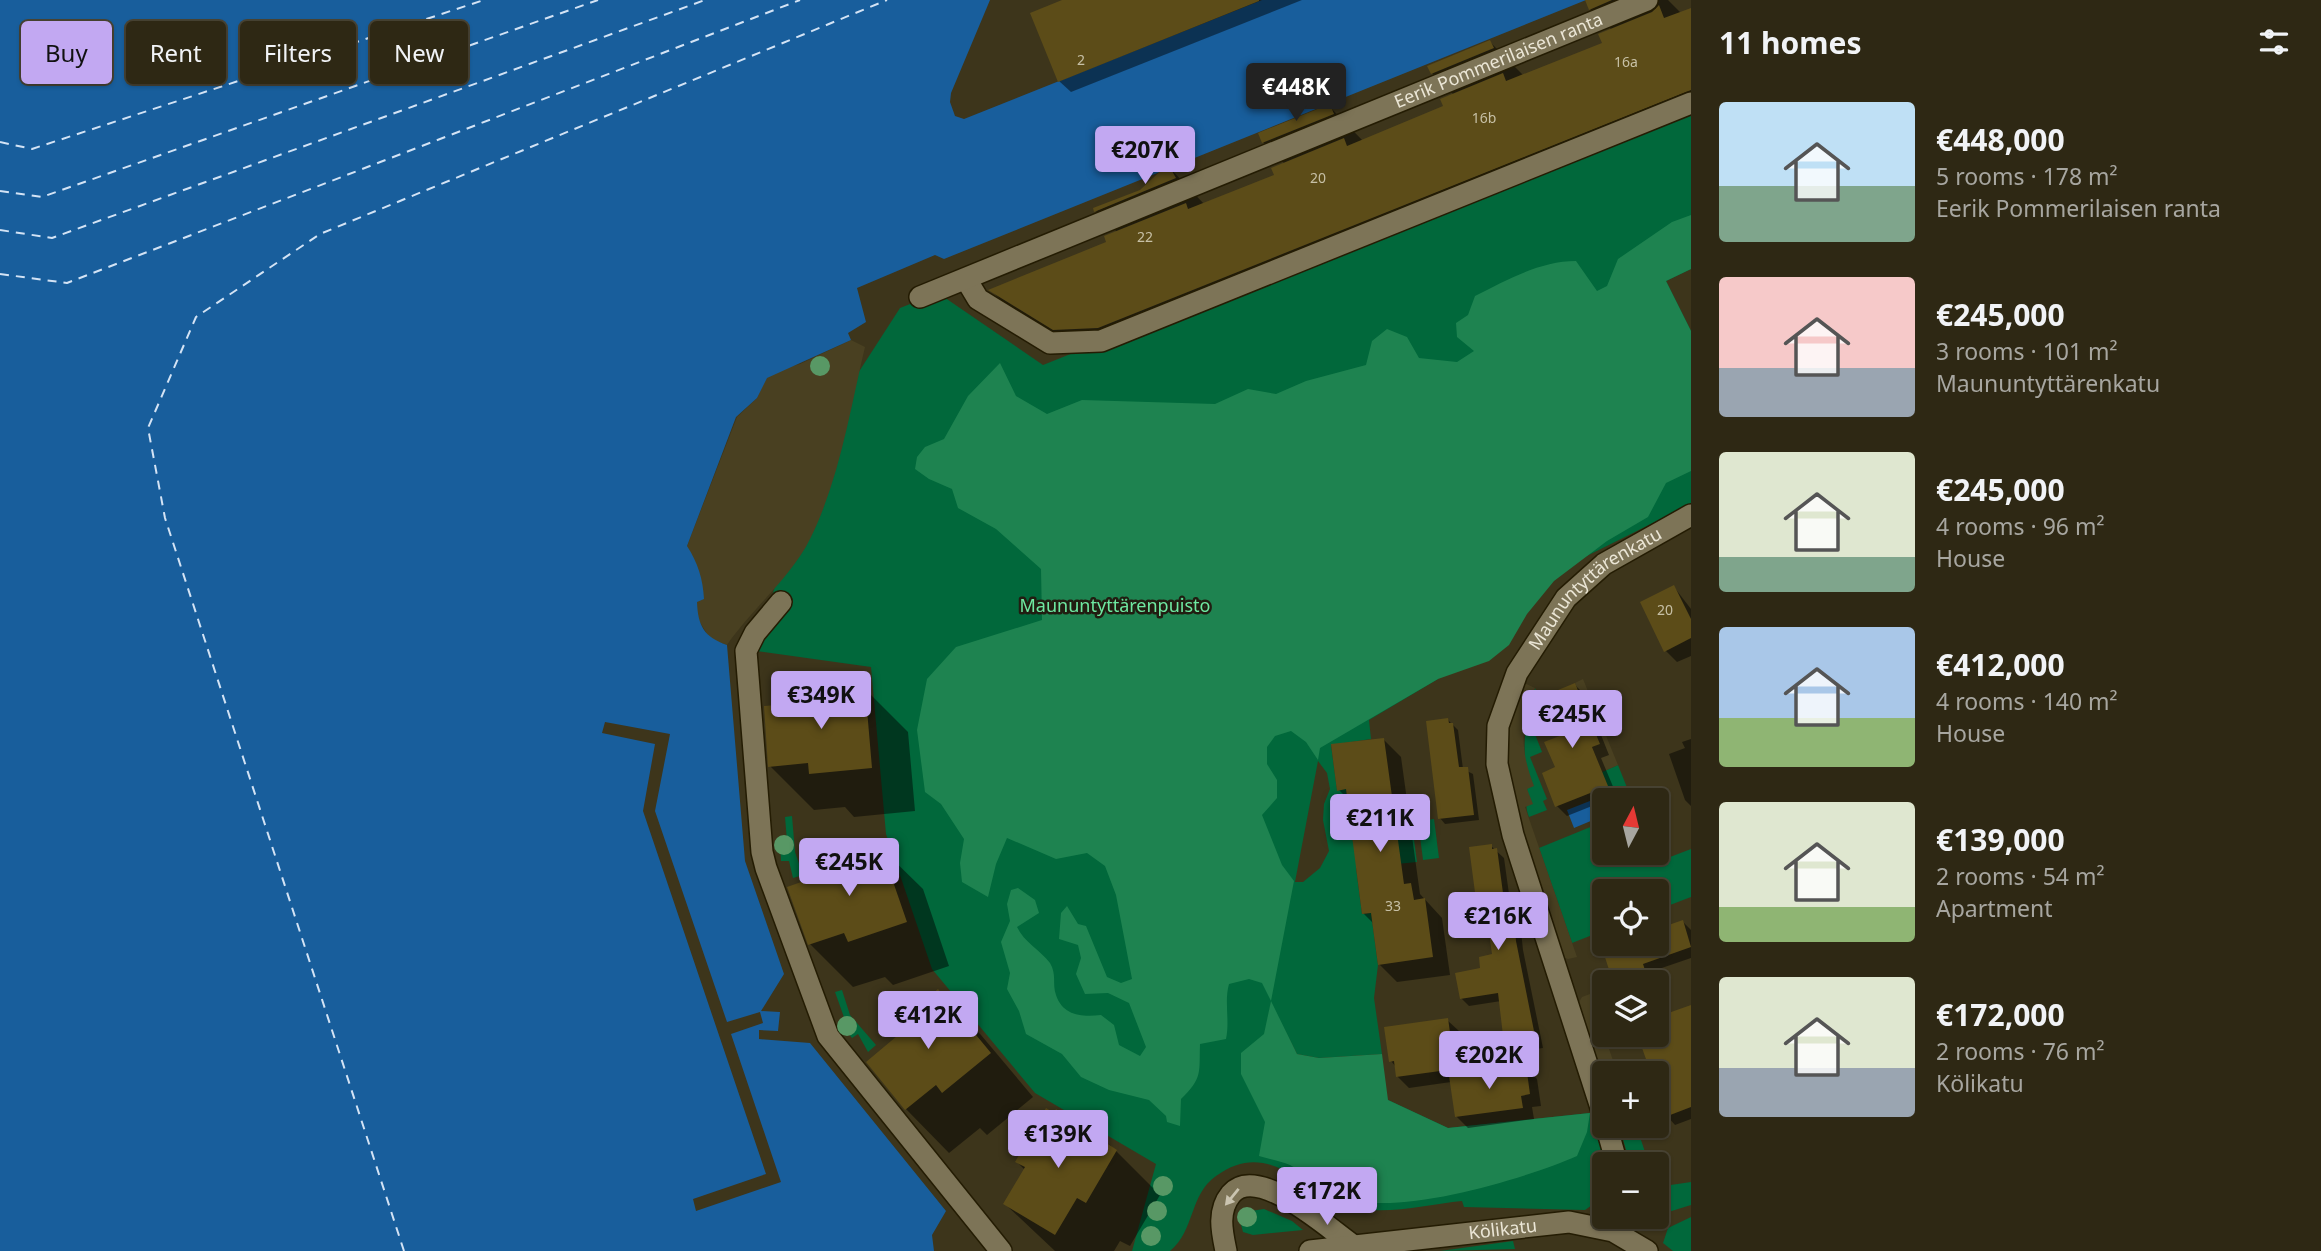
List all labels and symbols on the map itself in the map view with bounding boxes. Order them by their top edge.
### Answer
street label: Eerik Pommerilaisen ranta [1390,6,1606,113]
house number: 2 [1077,50,1085,69]
house number: 16a [1614,52,1638,71]
pin: €448K [1247,64,1345,123]
house number: 16b [1472,108,1496,127]
pin: €207K [1096,127,1194,186]
house number: 20 [1310,168,1326,187]
house number: 22 [1137,227,1153,246]
street label: Maununtyttärenkatu [1522,521,1666,654]
park label: Maununtyttärenpuisto [1020,593,1210,617]
house number: 20 [1657,600,1673,619]
pin: €349K [772,672,870,731]
pin: €245K [1523,690,1621,750]
north arrow [1592,788,1670,864]
pin: €211K [1331,794,1429,854]
pin: €245K [800,838,898,898]
pin: €216K [1449,892,1547,952]
house number: 33 [1385,896,1401,915]
pin: €412K [879,992,977,1051]
pin: €202K [1440,1032,1538,1091]
pin: €139K [1009,1110,1107,1170]
pin: €172K [1278,1168,1376,1227]
one-way arrow [1224,1187,1239,1205]
street label: Kölikatu [1467,1213,1538,1244]

